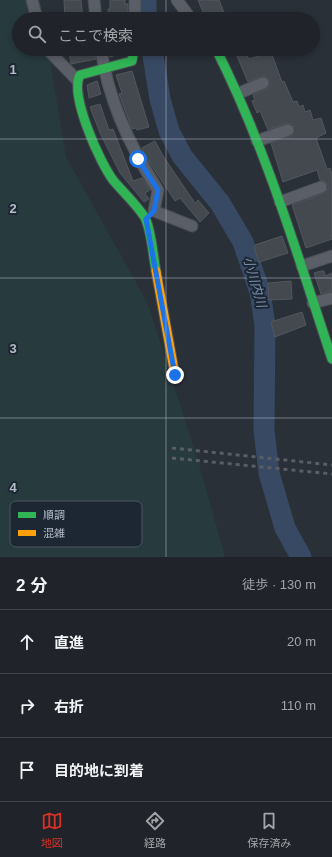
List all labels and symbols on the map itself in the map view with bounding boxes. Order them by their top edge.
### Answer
text: 1 [9,62,17,77]
route start [129,150,147,168]
text: 2 [9,201,17,216]
water label: 小川内川 [241,255,270,311]
text: 3 [9,341,17,356]
route end [166,366,184,384]
text: 4 [9,480,17,495]
legend [10,501,142,547]
text: 順調 [43,509,65,521]
text: 混雑 [43,527,65,539]

